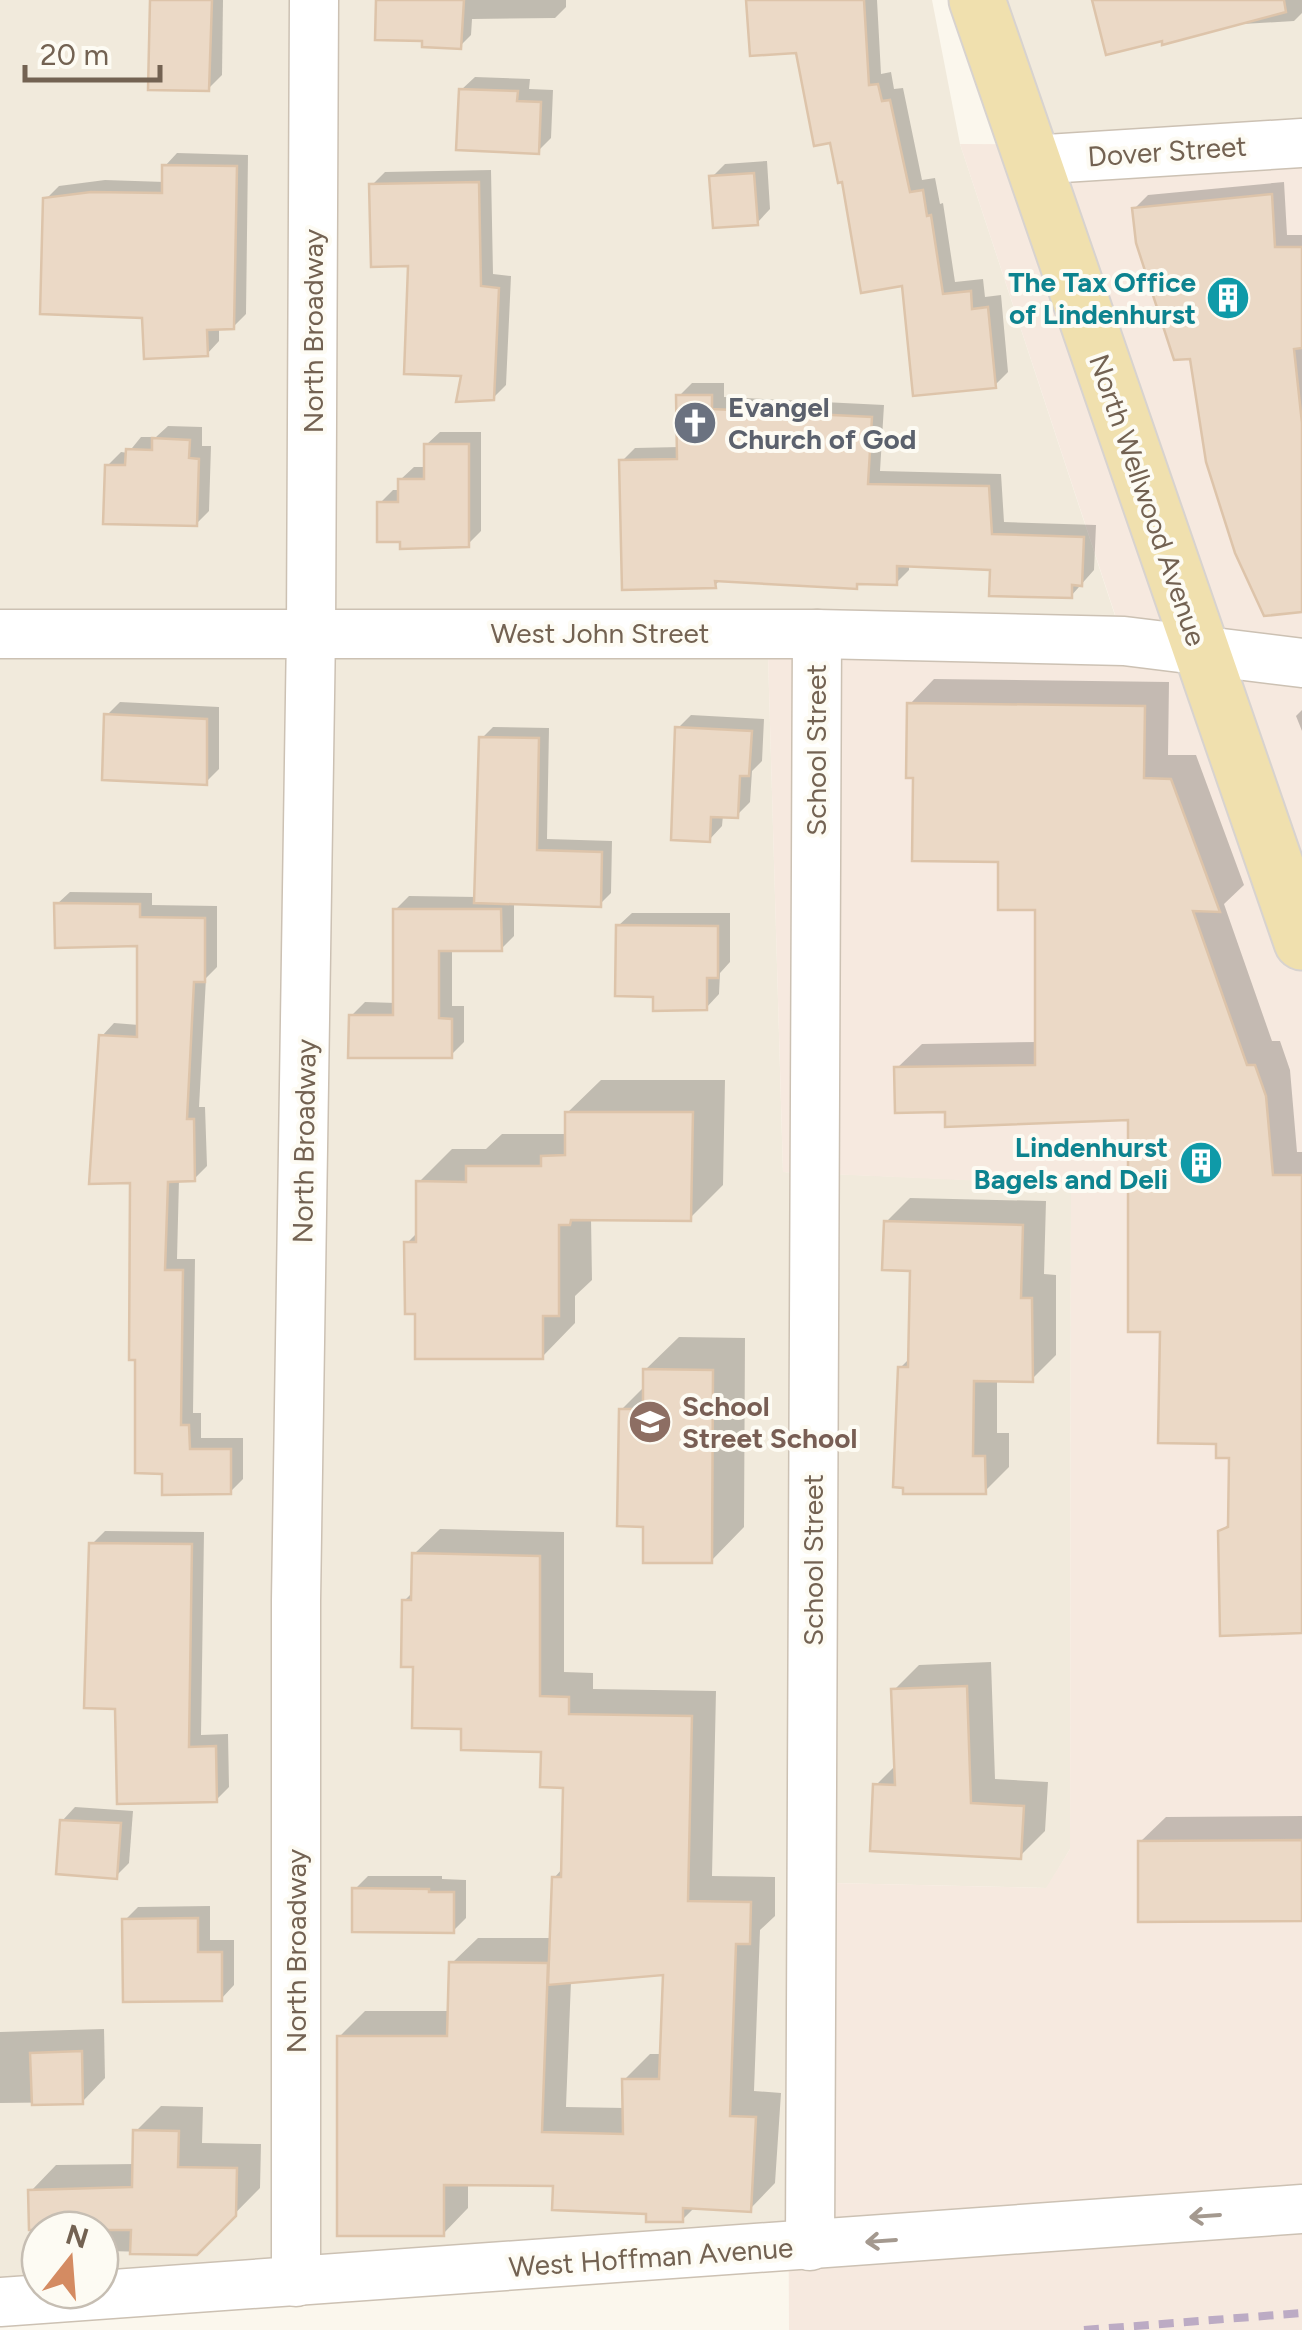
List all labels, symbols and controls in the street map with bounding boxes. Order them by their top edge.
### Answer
scale bar [25,20,160,82]
text: 20 m [40,36,109,73]
street label: Dover Street [1086,128,1248,174]
street label: North Broadway [296,229,330,433]
place label: The Tax Office of Lindenhurst [1008,265,1196,331]
building icon: The Tax Office of Lindenhurst [1205,275,1251,321]
street label: North Wellwood Avenue [1082,350,1214,650]
place label: Evangel Church of God [728,390,916,456]
church icon: Evangel Church of God [672,400,718,446]
street label: West John Street [491,616,709,650]
street label: School Street [799,664,833,836]
street label: North Broadway [285,1038,323,1243]
place label: Lindenhurst Bagels and Deli [974,1130,1168,1196]
building icon: Lindenhurst Bagels and Deli [1178,1140,1224,1186]
place label: School Street School [682,1389,857,1455]
school or university icon: School Street School [627,1399,673,1445]
street label: School Street [796,1474,830,1646]
street label: North Broadway [279,1849,313,2053]
one-way arrow [1189,2207,1221,2226]
north arrow [20,2210,120,2310]
text: N [62,2217,93,2256]
street label: West Hoffman Avenue [508,2230,794,2284]
one-way arrow [865,2232,897,2251]

